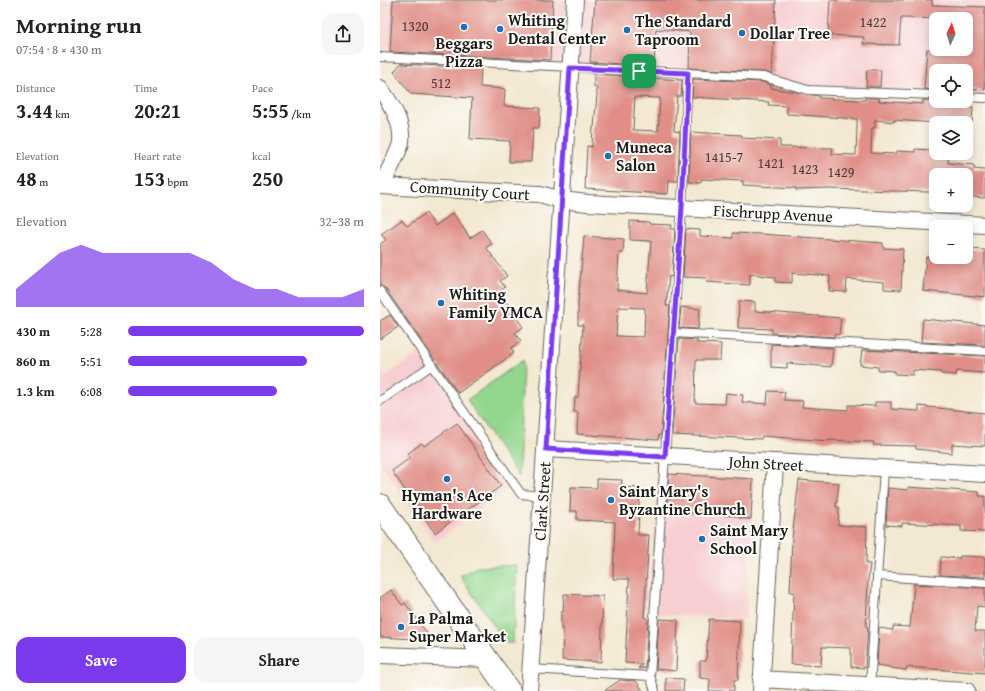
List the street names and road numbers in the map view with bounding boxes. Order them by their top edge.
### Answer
street label: Community Court [409,174,531,206]
street label: Fischrupp Avenue [713,198,833,228]
street label: John Street [726,449,805,477]
street label: Clark Street [527,460,557,541]

